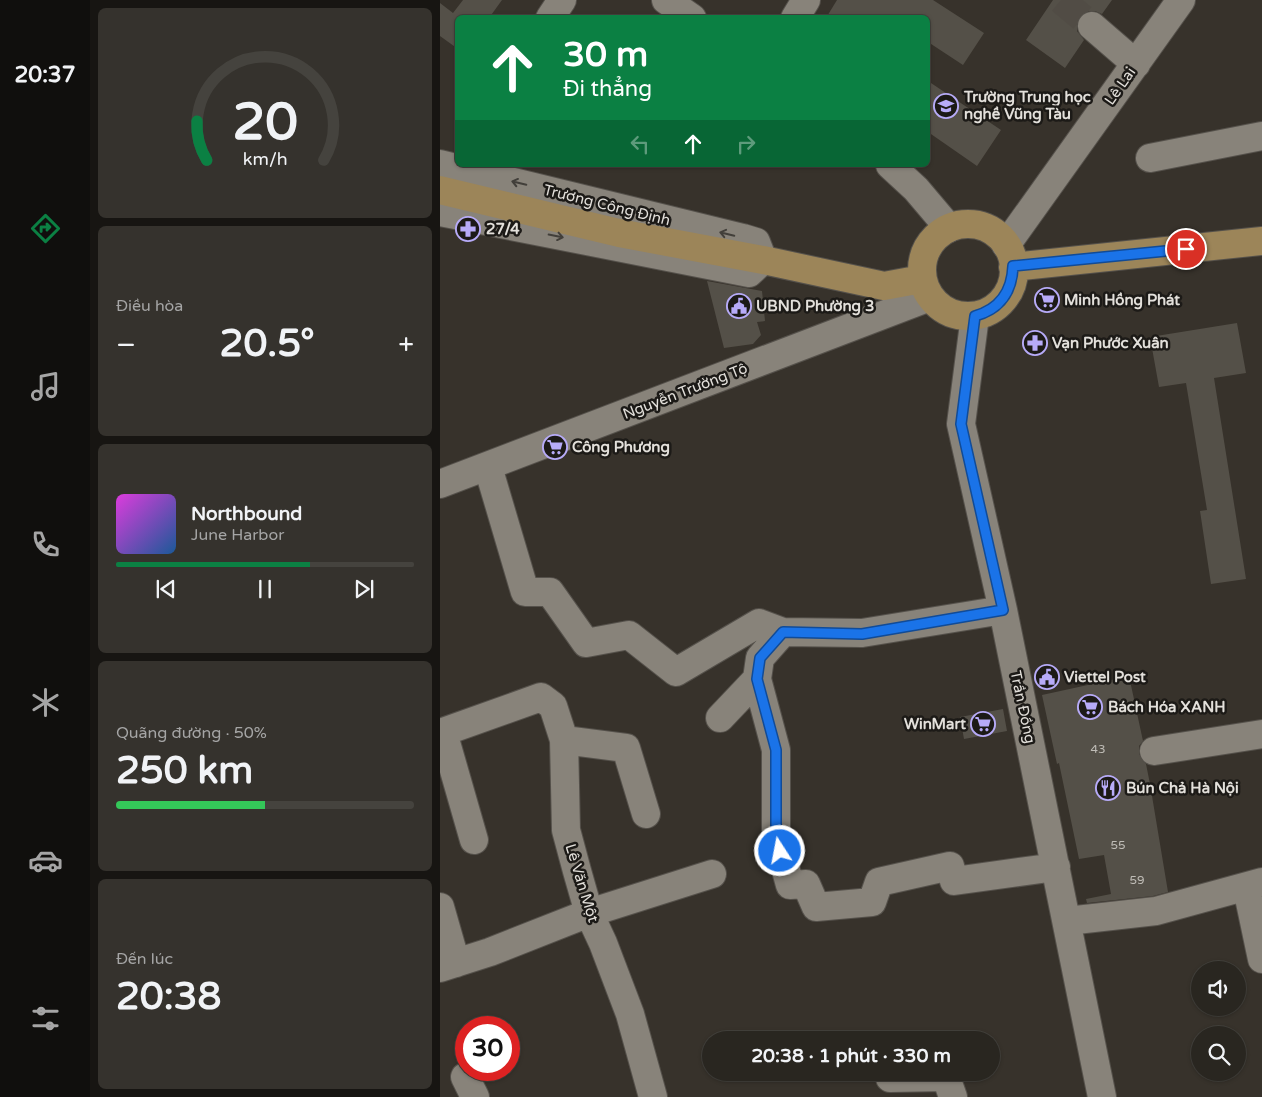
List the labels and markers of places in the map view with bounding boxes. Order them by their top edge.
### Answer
place label: Trường Trung học nghề Vũng Tàu [963,88,1091,124]
school or university icon: Trường Trung học nghề Vũng Tàu [933,93,959,119]
pharmacy icon: 27/4 [455,216,481,242]
place label: 27/4 [486,220,520,238]
pin [1165,228,1207,270]
supermarket icon: Minh Hồng Phát [1034,287,1060,313]
place label: Minh Hồng Phát [1064,291,1180,310]
public building icon: UBND Phường 3 [726,293,752,319]
place label: UBND Phường 3 [756,297,874,316]
pharmacy icon: Vạn Phước Xuân [1022,330,1048,356]
place label: Vạn Phước Xuân [1052,334,1169,352]
supermarket icon: Công Phương [542,434,568,460]
place label: Công Phương [572,438,670,457]
public building icon: Viettel Post [1034,664,1060,690]
place label: Viettel Post [1064,668,1146,686]
supermarket icon: Bách Hóa XANH [1077,694,1103,720]
place label: Bách Hóa XANH [1108,698,1226,716]
supermarket icon: WinMart [970,711,996,737]
place label: WinMart [904,715,966,733]
restaurant icon: Bún Chả Hà Nội [1095,775,1121,801]
place label: Bún Chả Hà Nội [1126,779,1239,797]

